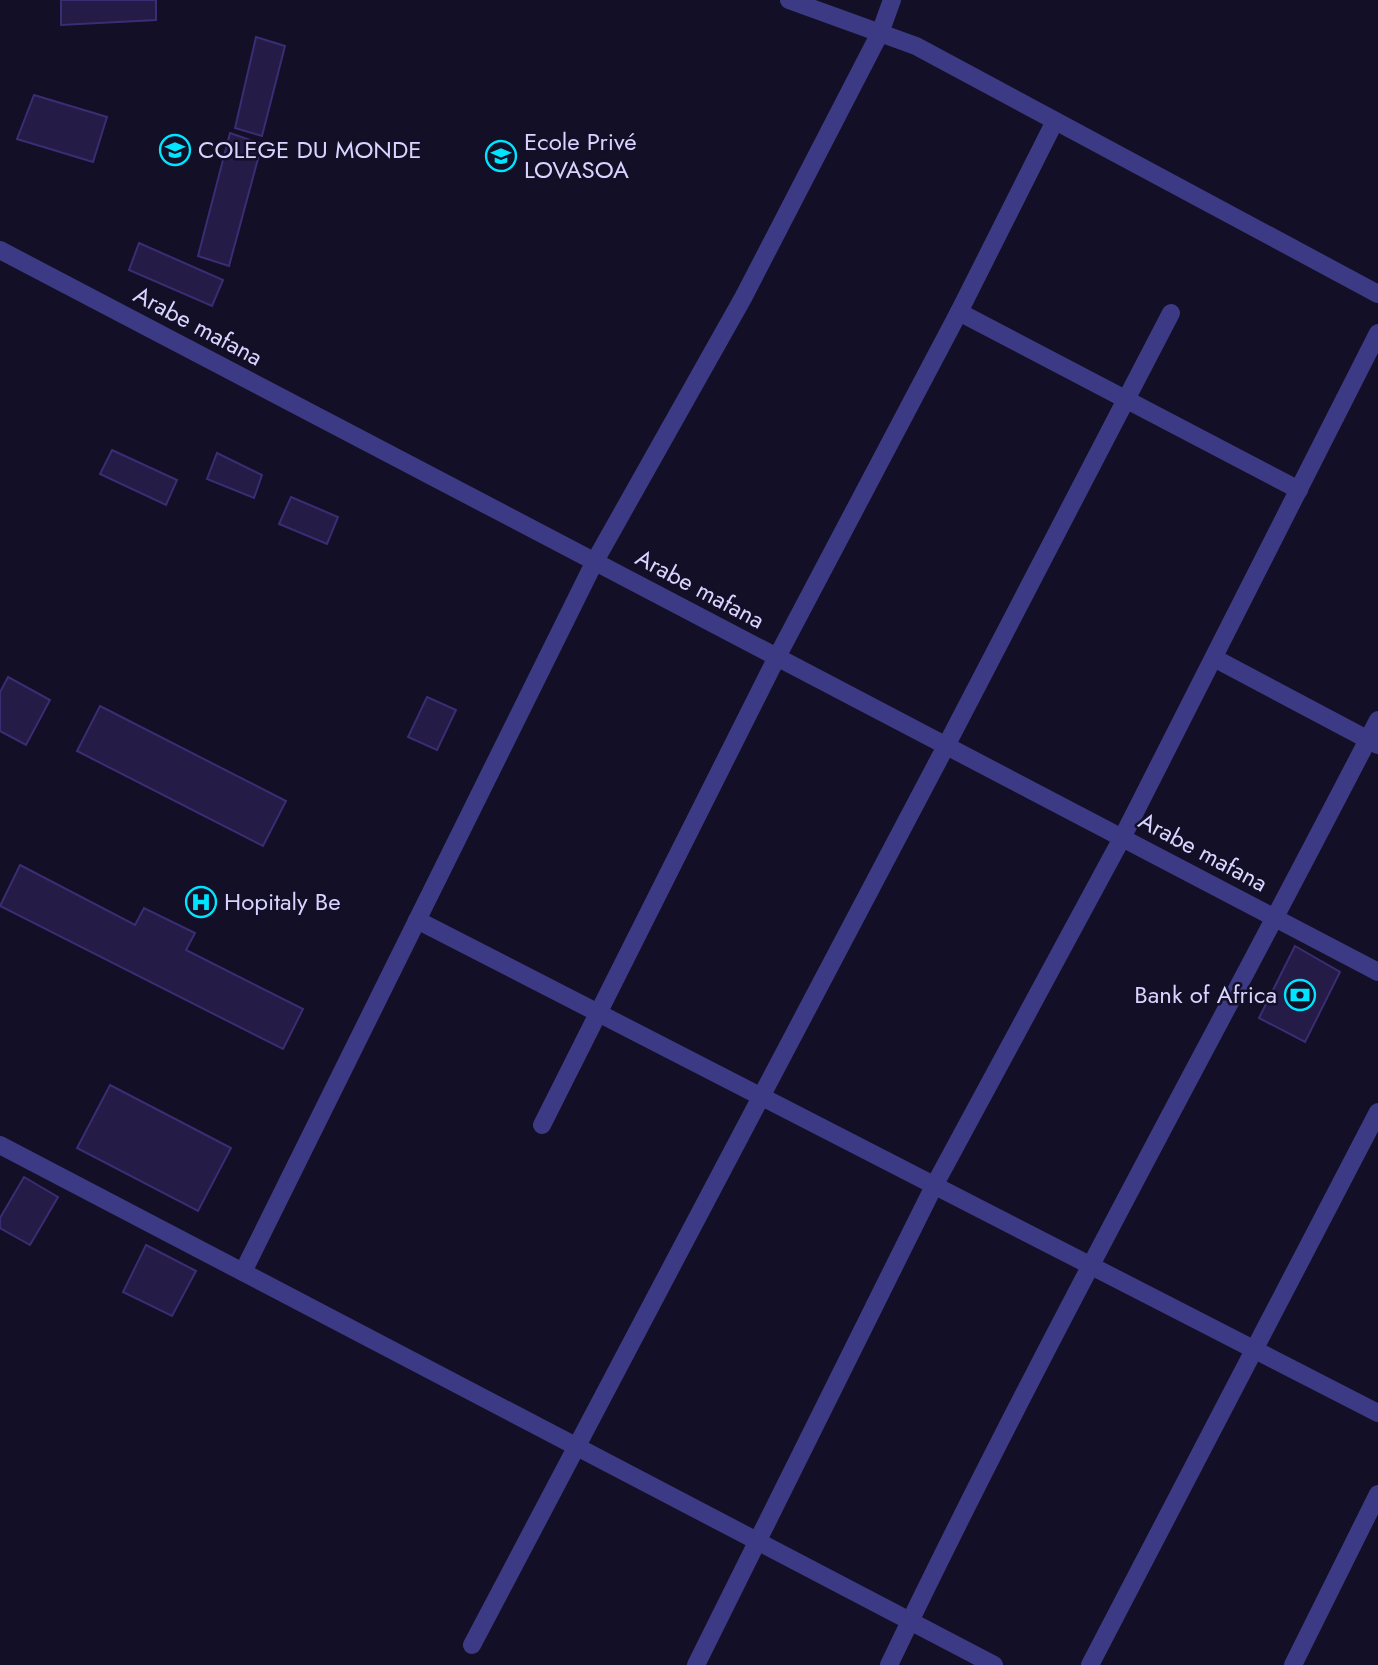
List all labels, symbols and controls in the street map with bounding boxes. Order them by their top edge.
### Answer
place label: Ecole Privé LOVASOA [524,124,637,187]
place label: COLEGE DU MONDE [198,132,421,167]
school or university icon: COLEGE DU MONDE [158,133,192,167]
school or university icon: Ecole Privé LOVASOA [484,139,518,173]
street label: Arabe mafana [127,277,269,374]
street label: Arabe mafana [629,540,771,637]
street label: Arabe mafana [1132,803,1274,900]
place label: Hopitaly Be [224,884,341,919]
hospital icon: Hopitaly Be [184,885,218,919]
place label: Bank of Africa [1134,977,1277,1012]
bank icon: Bank of Africa [1283,978,1317,1012]

